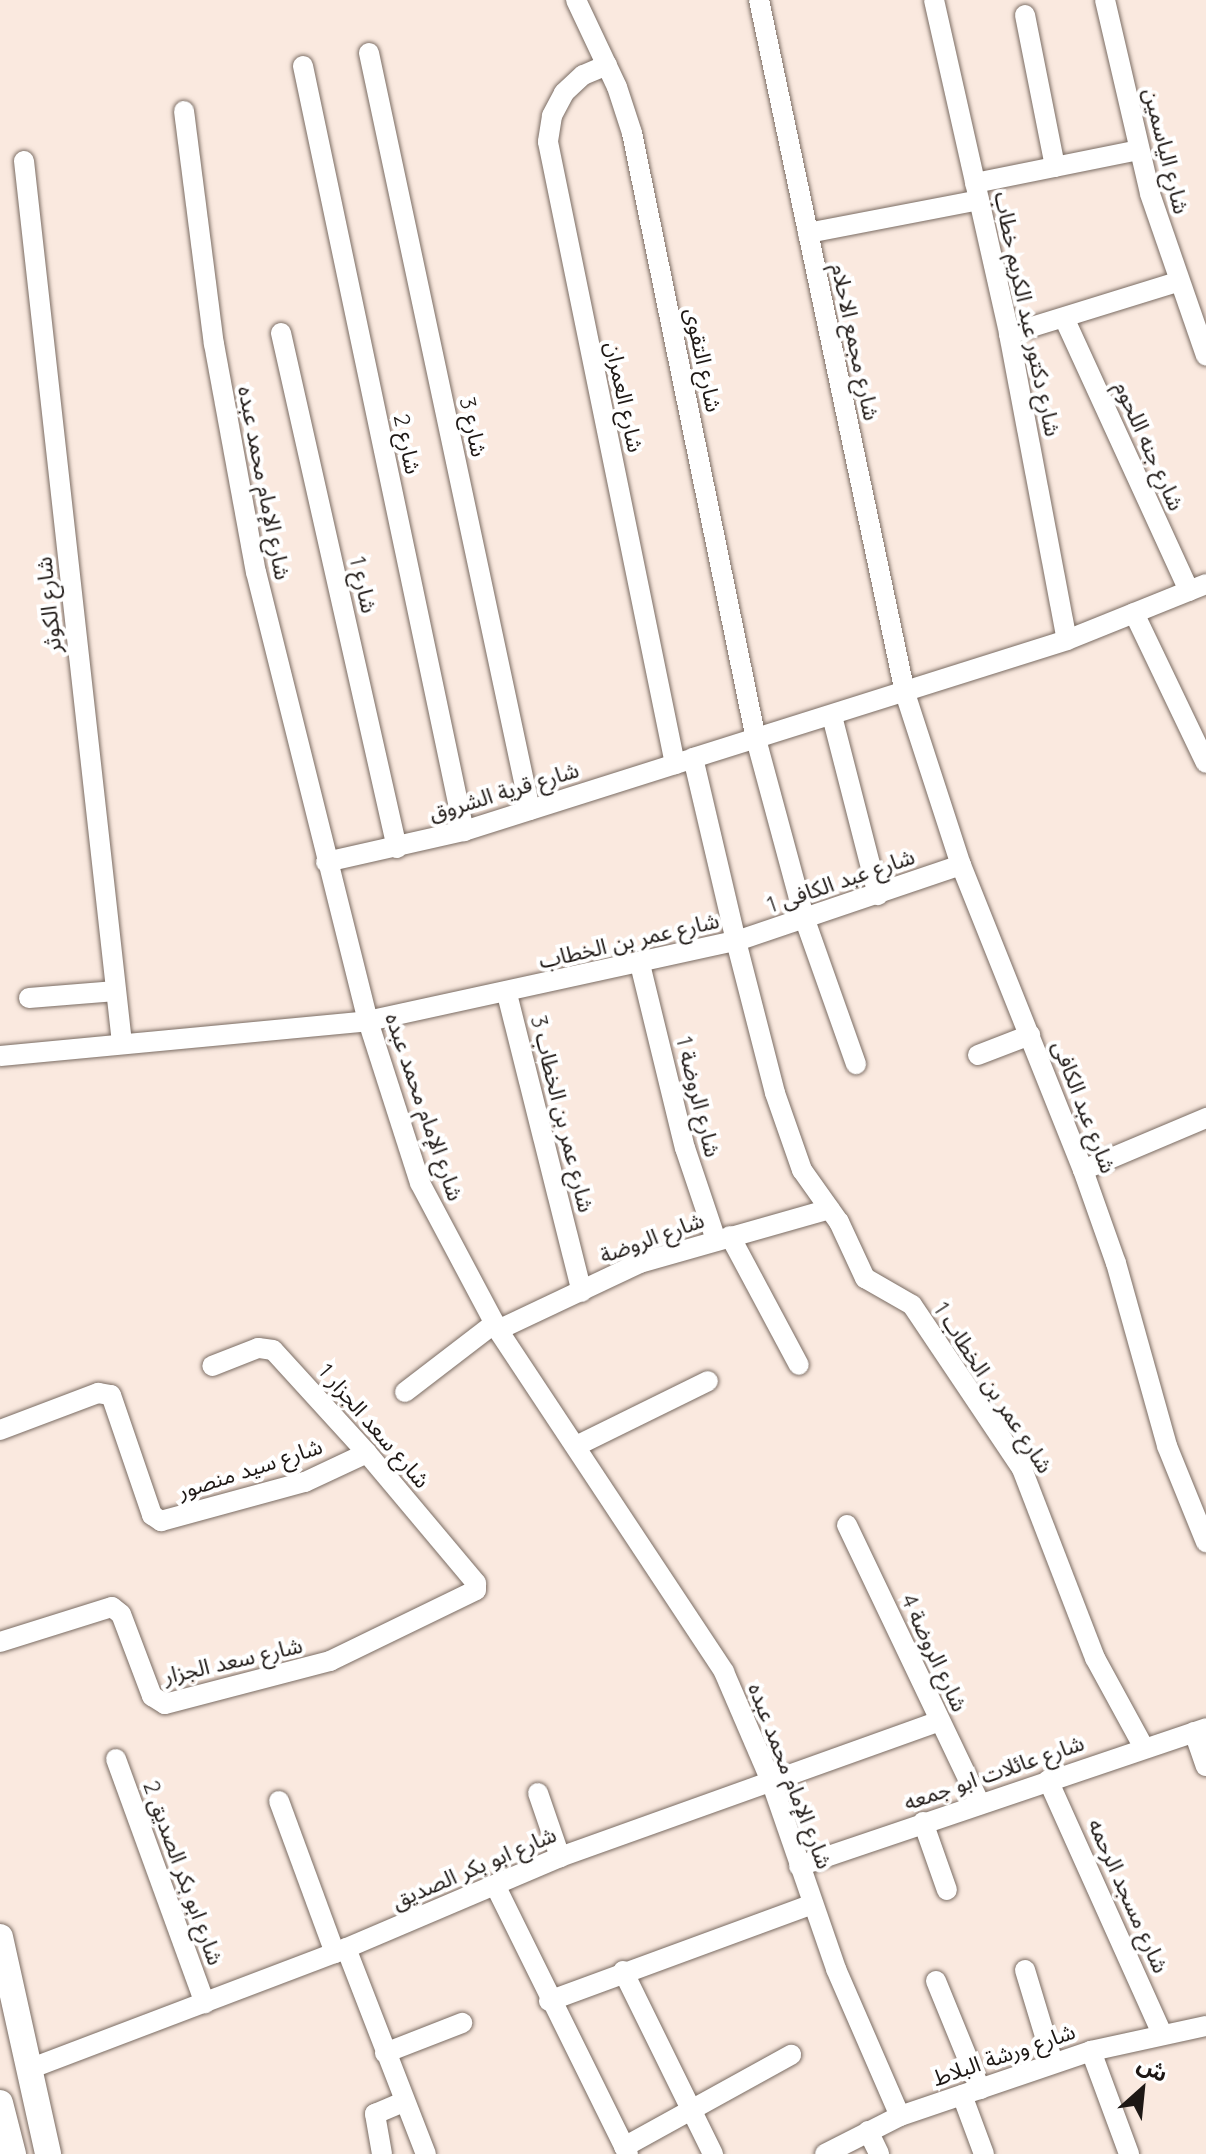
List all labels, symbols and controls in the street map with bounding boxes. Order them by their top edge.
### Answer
street label: شارع الياسمين [1138,85,1194,217]
street label: شارع دكتور عبد الكريم خطاب [988,189,1066,439]
street label: شارع مجمع الاحلام [825,261,885,423]
street label: شارع التقوى [679,305,727,415]
street label: شارع العمران [599,339,649,455]
street label: شارع جنه اللحوم [1109,377,1189,515]
street label: شارع الإمام محمد عبده [232,384,296,582]
street label: شارع 3 [454,395,492,459]
street label: شارع 2 [388,411,426,477]
street label: شارع 1 [344,554,382,616]
street label: شارع الكوثر [31,556,67,654]
street label: شارع قرية الشروق [426,757,582,827]
street label: شارع عبد الكافى 1 [764,843,918,919]
street label: شارع عمر بن الخطاب [536,907,722,975]
street label: شارع الإمام محمد عبده [379,1010,469,1204]
street label: شارع عمر بن الخطاب 3 [525,1013,599,1215]
street label: شارع الروضة 1 [670,1034,726,1160]
street label: شارع عبد الكافى [1047,1037,1121,1177]
street label: شارع الروضة [596,1207,708,1269]
street label: شارع عمر بن الخطاب 1 [928,1298,1058,1478]
street label: شارع سعد الجزار 1 [313,1359,435,1493]
street label: شارع سيد منصور [174,1433,326,1505]
street label: شارع الروضة 4 [895,1590,973,1716]
street label: شارع سعد الجزار [161,1632,305,1690]
street label: شارع الإمام محمد عبده [742,1679,838,1873]
street label: شارع عائلات ابو جمعه [901,1730,1087,1816]
street label: شارع ابو بكر الصديق 2 [137,1777,229,1969]
street label: شارع مسجد الرحمه [1082,1815,1174,1977]
street label: شارع ابو بكر الصديق [388,1821,560,1915]
street label: شارع ورشة البلاط [929,2018,1079,2092]
text: ش [1133,2049,1173,2088]
north arrow [1102,2050,1182,2130]

